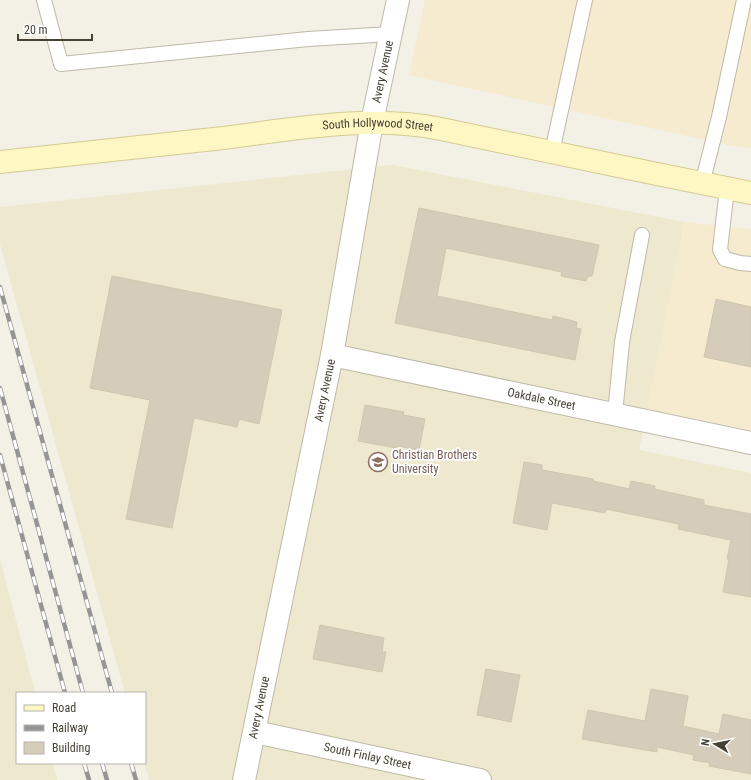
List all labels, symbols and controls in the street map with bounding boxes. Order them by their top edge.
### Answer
scale bar [18,16,92,42]
text: 20 m [24,23,48,37]
street label: Avery Avenue [369,39,396,104]
street label: South Hollywood Street [322,116,435,134]
street label: Avery Avenue [311,357,338,423]
street label: Oakdale Street [506,385,577,413]
place label: Christian Brothers University [392,448,477,476]
school or university icon: Christian Brothers University [367,451,389,473]
street label: Avery Avenue [246,675,272,740]
legend [16,692,146,764]
text: Road [52,701,76,715]
text: Railway [52,721,88,735]
north arrow [695,724,735,764]
text: N [699,738,713,747]
street label: South Finlay Street [323,740,413,772]
text: Building [52,741,90,755]

